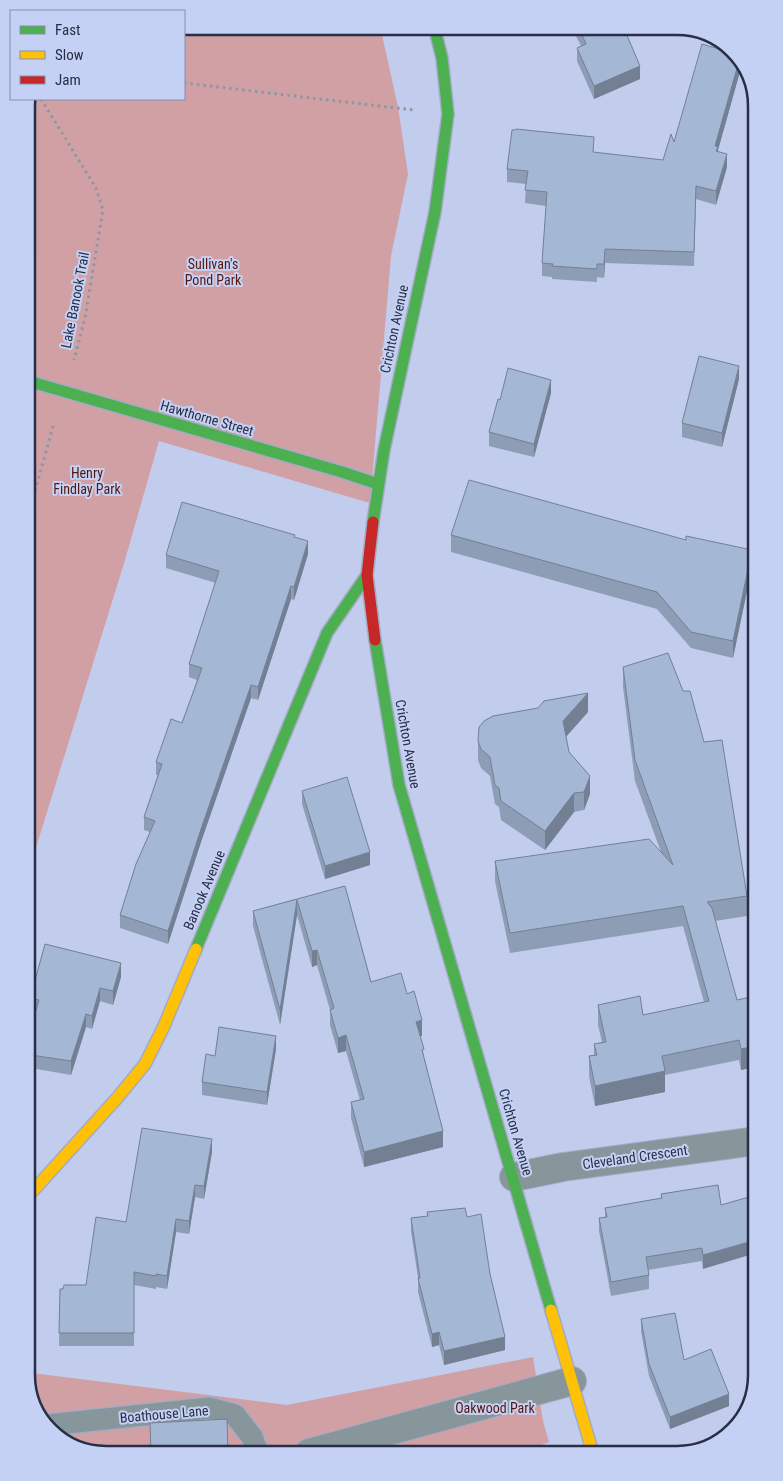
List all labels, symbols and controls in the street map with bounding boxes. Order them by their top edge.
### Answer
legend [10,10,185,100]
text: Fast [55,21,80,39]
text: Slow [55,46,84,64]
text: Jam [55,71,81,89]
street label: Lake Banook Trail [58,251,92,349]
park label: Sullivan's Pond Park [185,256,242,288]
street label: Crichton Avenue [377,283,411,375]
street label: Hawthorne Street [159,397,255,439]
park label: Henry Findlay Park [53,465,121,497]
street label: Crichton Avenue [392,698,424,790]
street label: Banook Avenue [180,847,228,932]
street label: Crichton Avenue [496,1087,536,1178]
street label: Cleveland Crescent [581,1142,689,1172]
park label: Oakwood Park [455,1400,536,1416]
street label: Boathouse Lane [119,1402,209,1426]

